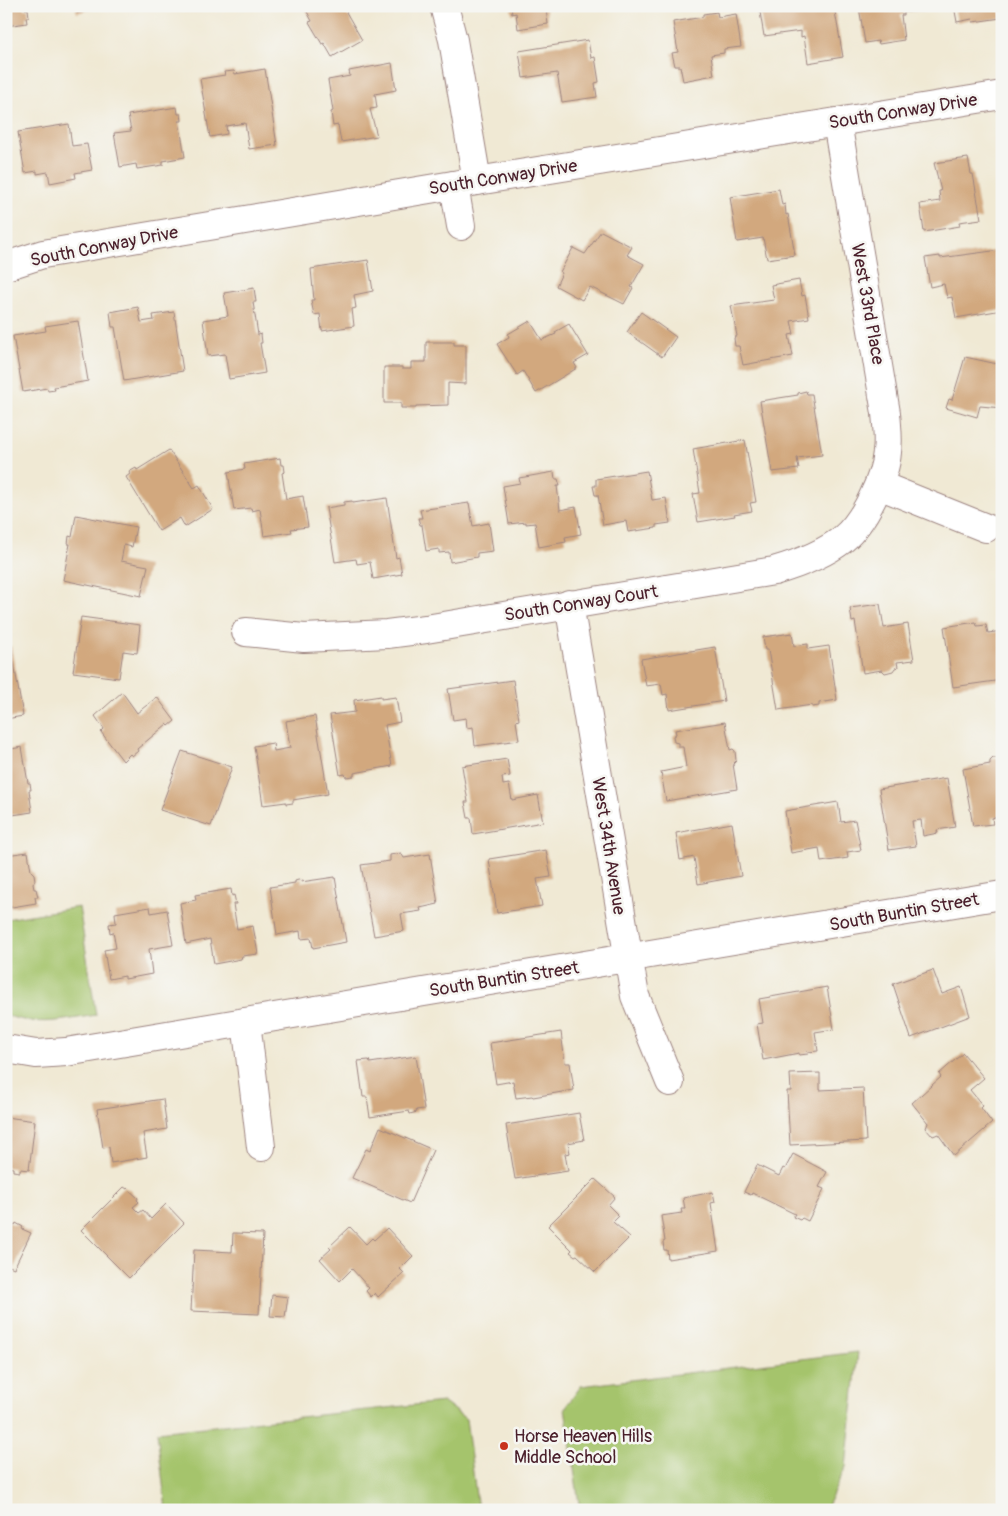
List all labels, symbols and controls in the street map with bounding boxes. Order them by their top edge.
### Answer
street label: South Conway Drive [827,88,979,135]
street label: South Conway Drive [427,154,579,201]
street label: South Conway Drive [28,221,180,272]
street label: West 33rd Place [846,242,890,367]
street label: South Conway Court [503,580,660,627]
street label: West 34th Avenue [586,776,631,917]
street label: South Buntin Street [828,888,981,937]
street label: South Buntin Street [428,956,581,1003]
place label: Horse Heaven Hills Middle School [514,1425,652,1469]
marker: Horse Heaven Hills Middle School [498,1440,510,1452]

